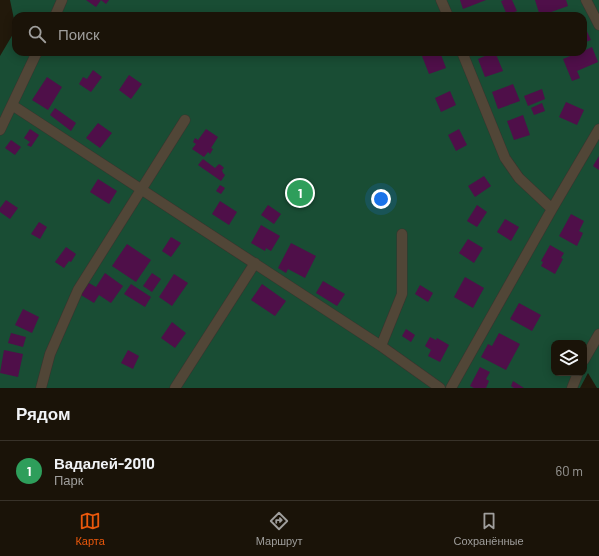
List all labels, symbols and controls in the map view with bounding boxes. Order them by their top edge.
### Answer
search box [12,12,587,56]
icon: search [26,23,48,45]
text: Поиск [58,25,100,43]
pin: 1 [287,178,313,208]
your location [371,189,391,209]
map controls [551,340,587,376]
button: layers [551,340,587,376]
text: Рядом [16,403,71,423]
text: Вадалей-2010 [54,454,155,472]
text: 1 [27,463,31,479]
text: 60 m [556,463,583,479]
text: Парк [54,472,84,488]
tab: Карта [75,510,105,547]
tab: Маршрут [256,510,303,547]
tab: Сохранённые [454,510,524,547]

